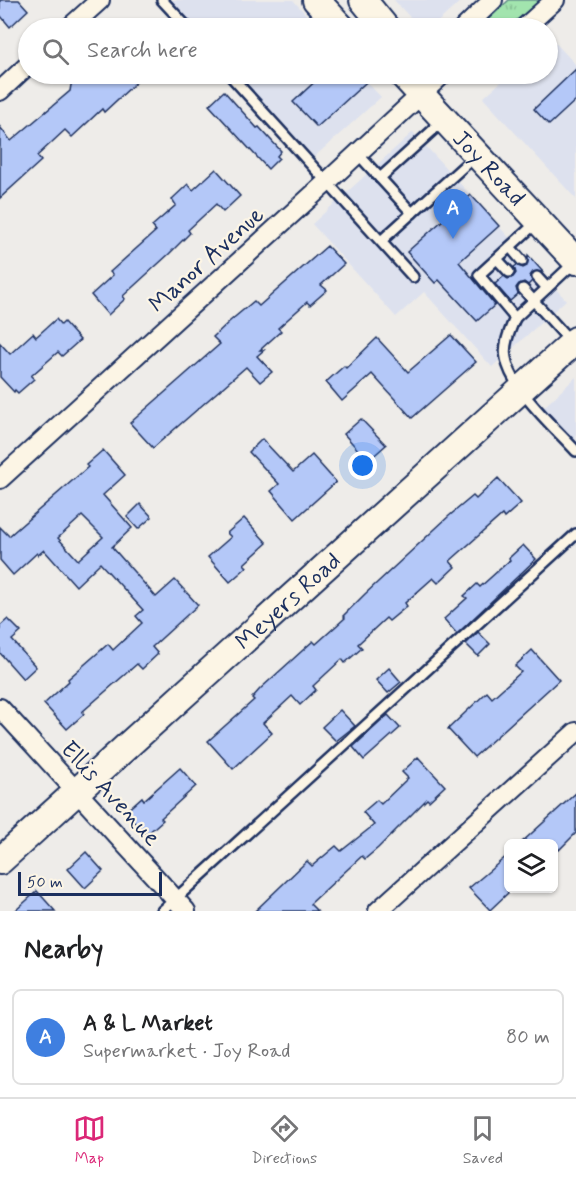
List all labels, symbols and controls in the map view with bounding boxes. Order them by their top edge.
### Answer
search box [18,18,558,84]
icon: search [39,35,72,68]
text: Search here [87,37,198,65]
street label: Joy Road [445,124,531,213]
pin: A [434,190,472,239]
street label: Manor Avenue [143,200,271,320]
your location [348,451,377,480]
street label: Meyers Road [229,546,348,658]
street label: Ellis Avenue [53,735,167,853]
map controls [504,839,558,893]
button: layers [504,839,558,893]
scale bar [18,869,162,896]
text: 50 m [27,872,63,893]
text: Nearby [24,933,103,967]
text: A & L Market [83,1010,213,1038]
text: A [39,1024,52,1051]
text: 80 m [506,1024,550,1051]
text: Supermarket · Joy Road [83,1038,290,1065]
tab: Map [73,1112,106,1169]
tab: Directions [251,1112,317,1169]
tab: Saved [463,1112,503,1169]

